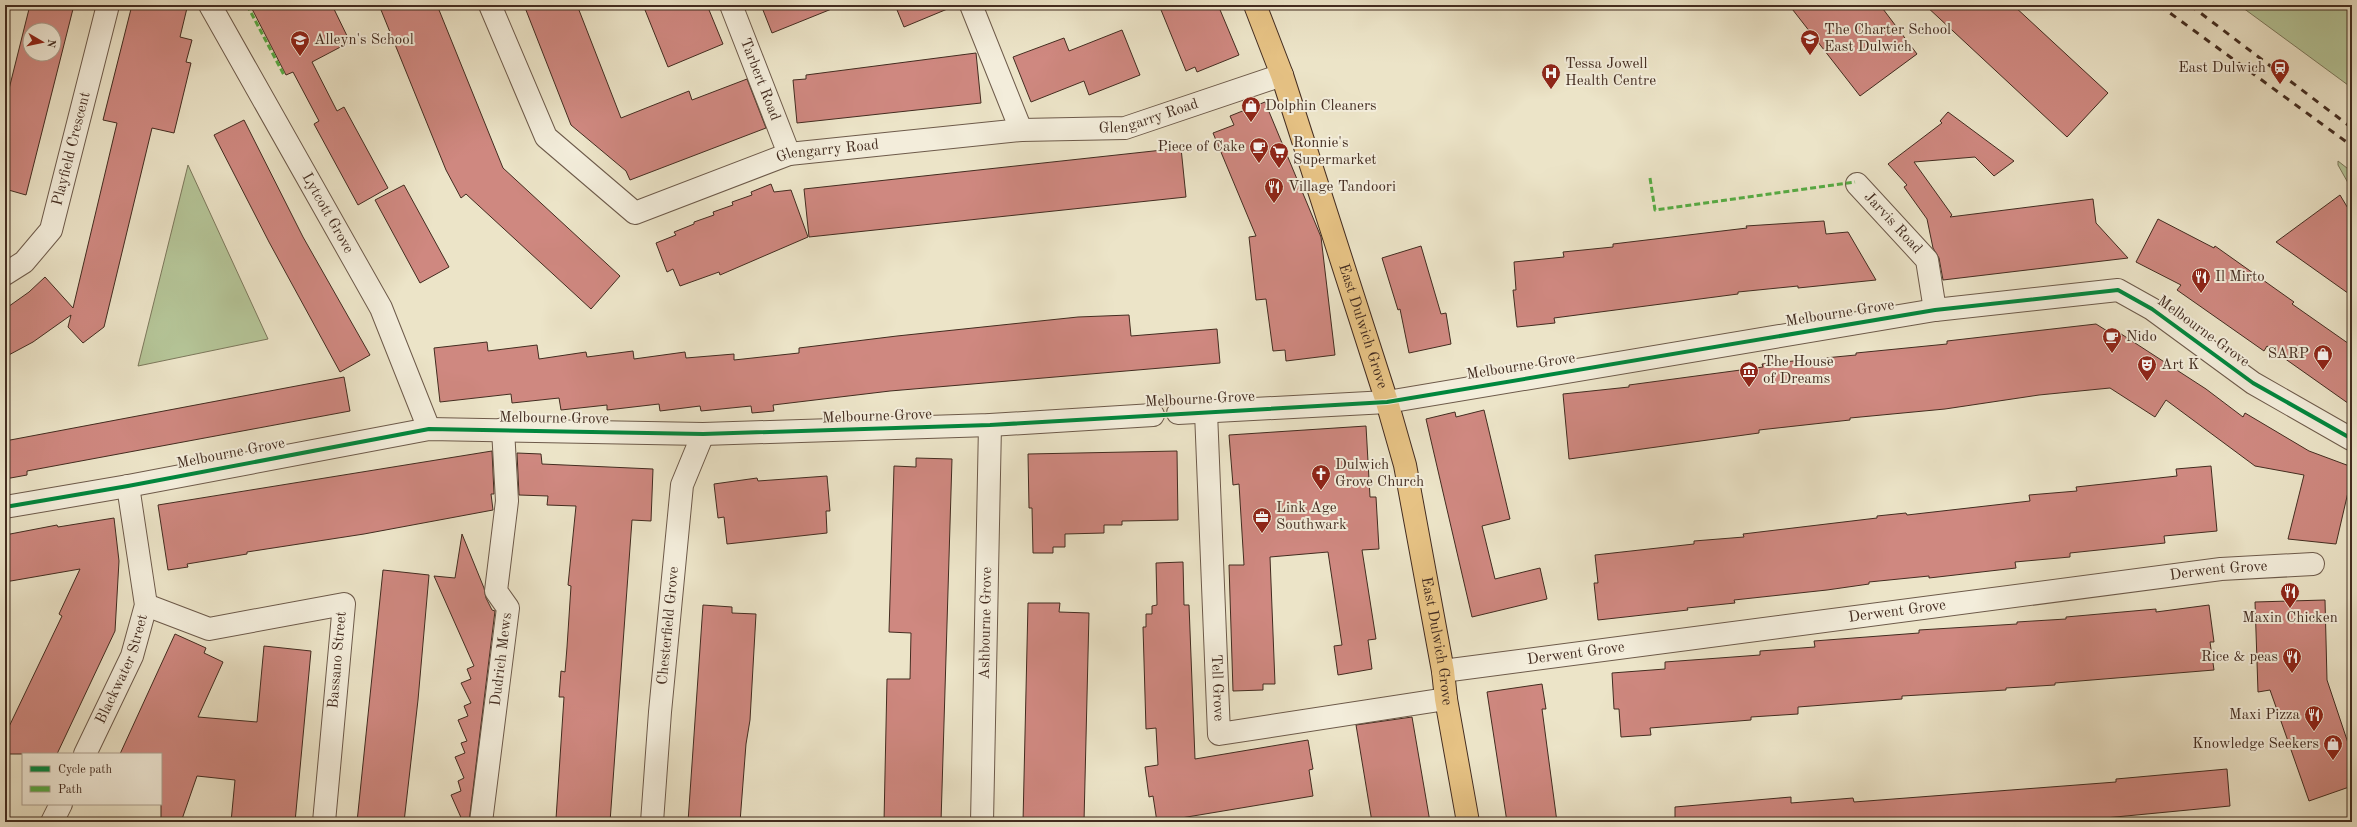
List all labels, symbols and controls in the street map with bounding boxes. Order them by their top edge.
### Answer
north arrow [22,22,62,62]
place label: The Charter School East Dulwich [1824,23,1951,55]
school or university icon: The Charter School East Dulwich [1799,28,1821,56]
school or university icon: Alleyn's School [289,29,311,57]
place label: Alleyn's School [314,33,414,48]
street label: Tarbert Road [737,36,783,123]
text: N [44,38,56,49]
place label: Tessa Jowell Health Centre [1565,57,1656,89]
station icon: East Dulwich [2269,57,2291,85]
place label: East Dulwich [2178,61,2266,76]
hospital icon: Tessa Jowell Health Centre [1540,62,1562,90]
street label: Playfield Crescent [50,90,93,207]
shop icon: Dolphin Cleaners [1240,95,1262,123]
street label: Glengarry Road [1099,96,1201,136]
place label: Dolphin Cleaners [1265,99,1377,114]
cafe icon: Piece of Cake [1248,136,1270,164]
place label: Ronnie's Supermarket [1293,136,1377,168]
street label: Glengarry Road [774,137,880,166]
place label: Piece of Cake [1157,140,1245,155]
supermarket icon: Ronnie's Supermarket [1268,141,1290,169]
street label: Lytcott Grove [299,170,356,256]
restaurant icon: Village Tandoori [1263,176,1285,204]
place label: Village Tandoori [1288,180,1396,195]
street label: Jarvis Road [1861,189,1925,257]
street label: East Dulwich Grove [1336,262,1390,391]
restaurant icon: Il Mirto [2190,266,2212,294]
place label: Il Mirto [2215,270,2265,285]
street label: Melbourne Grove [2154,294,2252,370]
street label: Melbourne Grove [1785,298,1896,330]
cafe icon: Nido [2101,326,2123,354]
place label: Nido [2126,330,2157,345]
shop icon: SARP [2312,343,2334,371]
place label: SARP [2268,347,2309,362]
street label: Melbourne Grove [1466,351,1577,383]
theatre icon: Art K [2136,354,2158,382]
place label: The House of Dreams [1763,355,1834,387]
place label: Art K [2161,358,2199,373]
museum icon: The House of Dreams [1738,360,1760,388]
street label: Melbourne Grove [1145,390,1255,410]
street label: Melbourne Grove [822,408,932,426]
street label: Melbourne Grove [499,411,609,427]
street label: Melbourne Grove [176,436,286,472]
place label: Dulwich Grove Church [1335,458,1424,490]
church icon: Dulwich Grove Church [1310,463,1332,491]
place label: Link Age Southwark [1276,501,1347,533]
office icon: Link Age Southwark [1251,506,1273,534]
street label: Derwent Grove [2169,559,2268,583]
street label: Chesterfield Grove [655,566,682,686]
street label: Ashbourne Grove [977,567,995,679]
street label: East Dulwich Grove [1418,576,1455,707]
restaurant icon: Maxin Chicken [2279,581,2301,609]
street label: Derwent Grove [1848,598,1947,625]
street label: Bassano Street [326,611,350,709]
place label: Maxin Chicken [2242,611,2338,626]
street label: Dudrich Mews [488,612,515,707]
street label: Blackwater Street [93,613,151,726]
street label: Derwent Grove [1526,640,1626,667]
restaurant icon: Rice & peas [2281,646,2303,674]
place label: Rice & peas [2201,650,2278,665]
street label: Tell Grove [1208,654,1226,722]
restaurant icon: Maxi Pizza [2303,704,2325,732]
place label: Maxi Pizza [2229,708,2301,723]
shop icon: Knowledge Seekers [2322,733,2344,761]
place label: Knowledge Seekers [2192,737,2319,752]
legend [22,753,162,805]
text: Cycle path [58,764,113,776]
text: Path [58,784,83,796]

